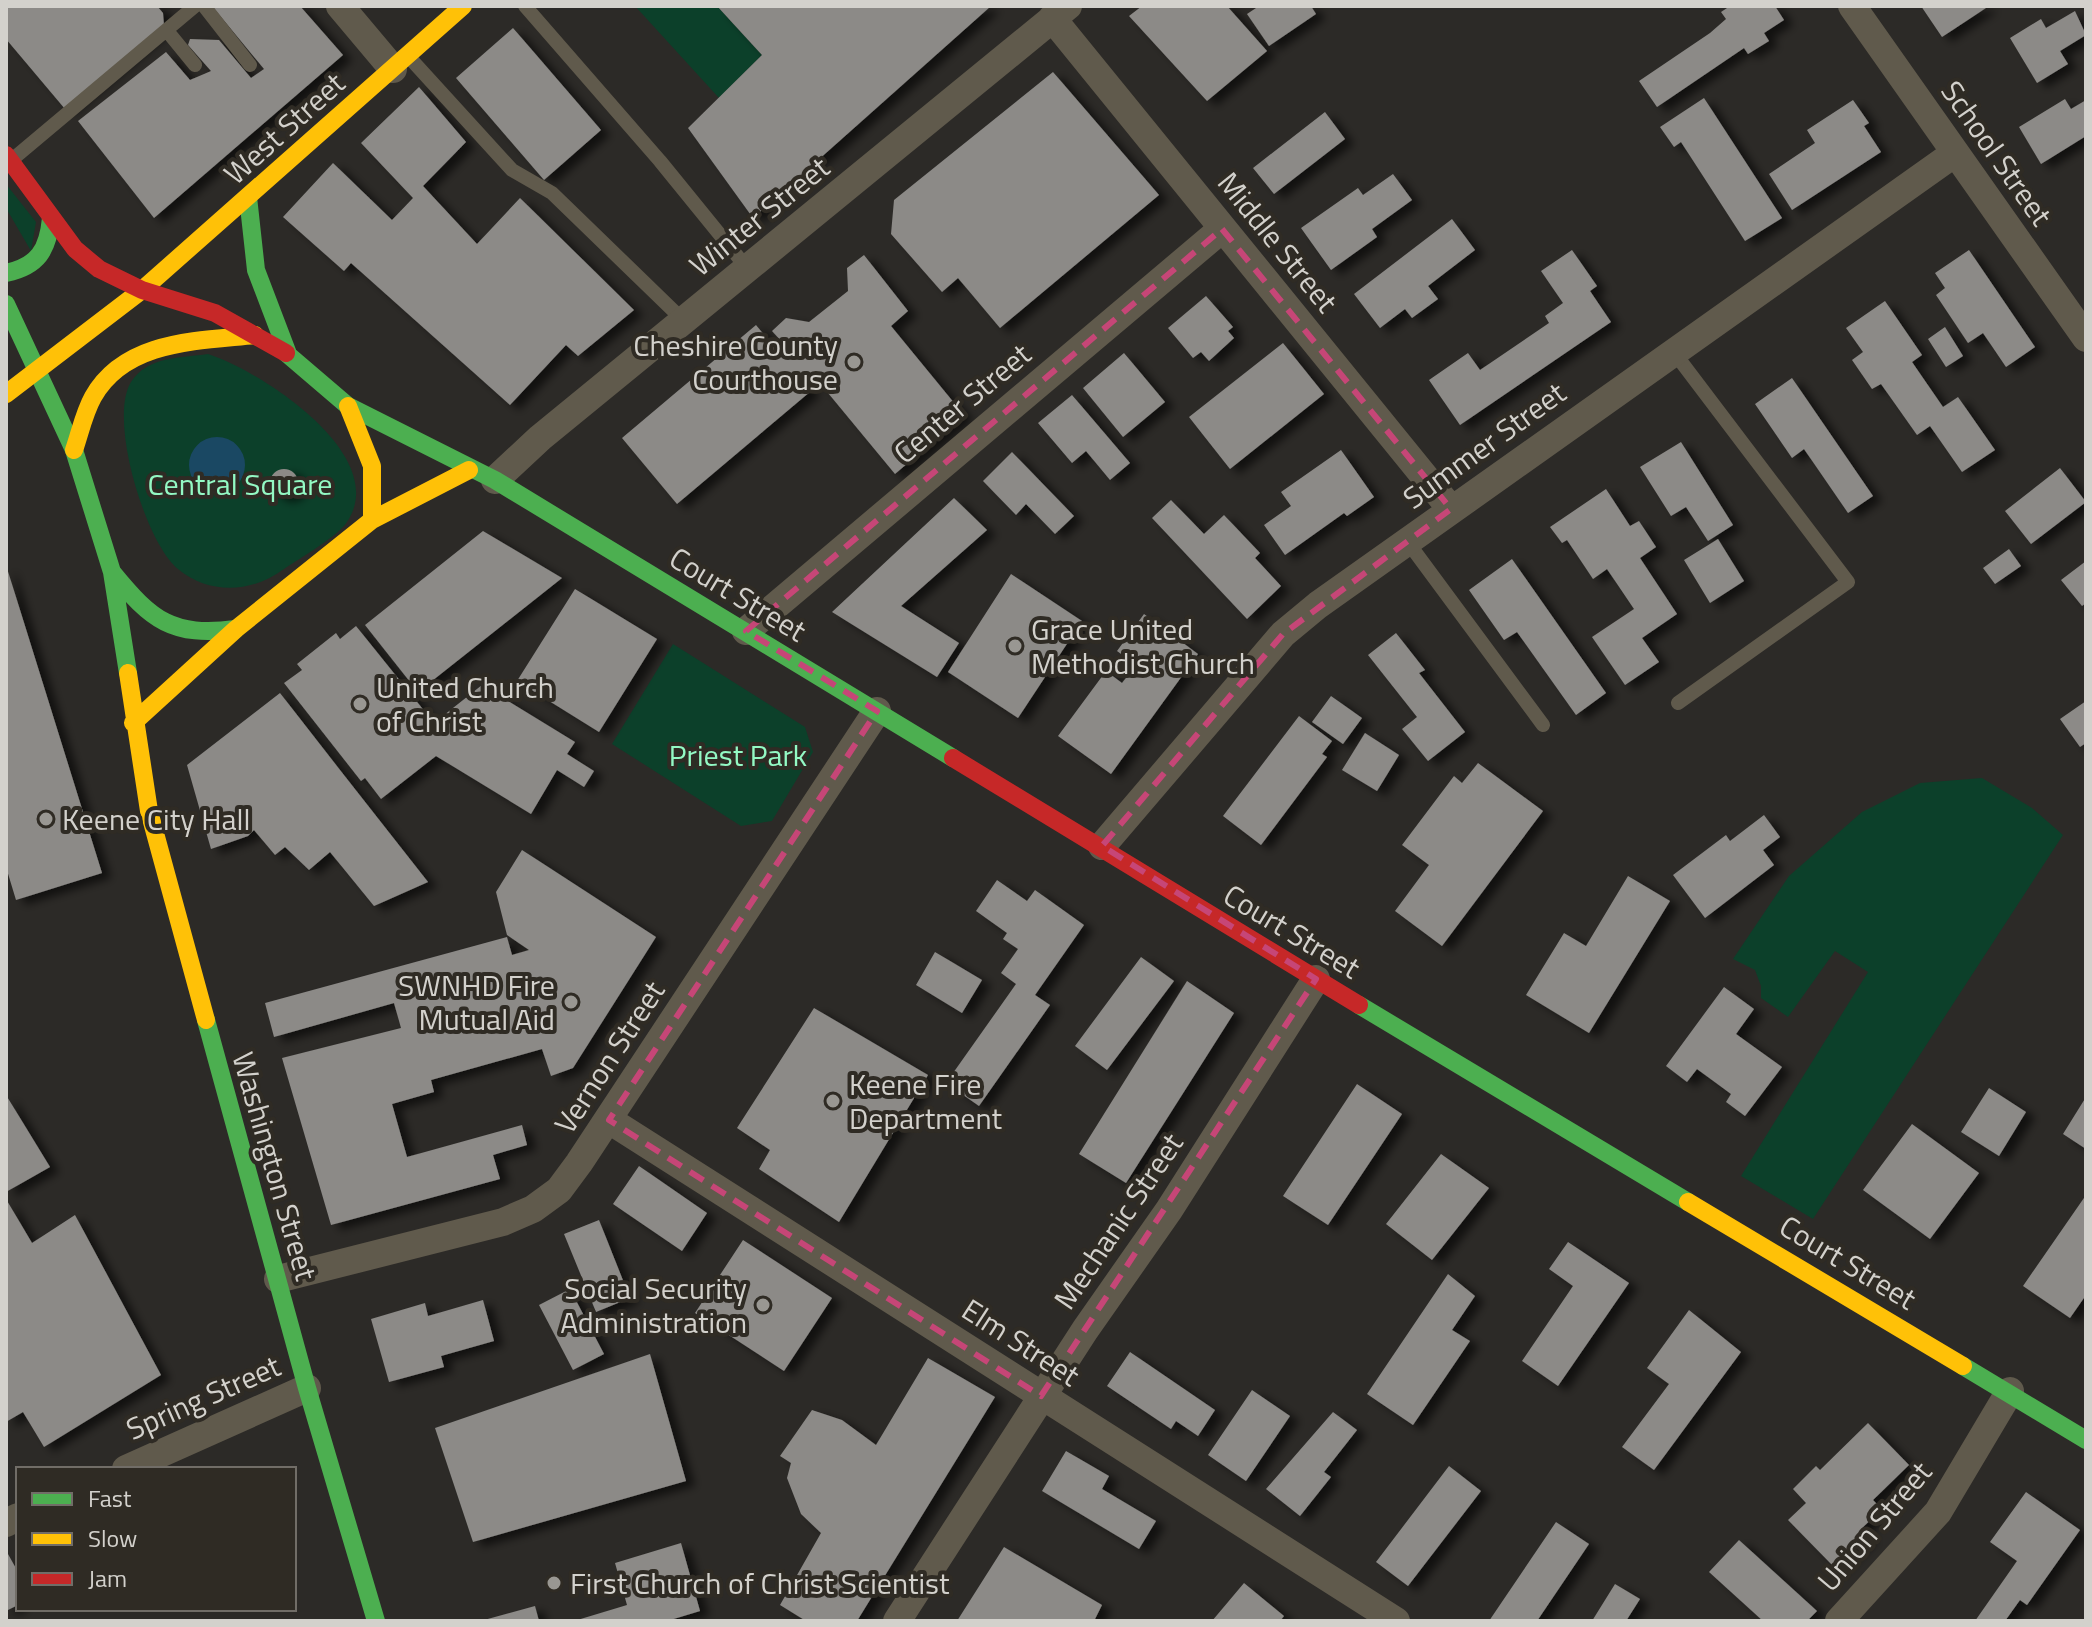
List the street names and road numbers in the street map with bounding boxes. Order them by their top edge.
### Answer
street label: West Street [213,61,355,195]
street label: School Street [1930,71,2064,235]
street label: Winter Street [679,145,840,287]
street label: Middle Street [1207,162,1350,323]
street label: Center Street [883,331,1041,474]
street label: Summer Street [1393,370,1575,520]
street label: Court Street [661,535,816,653]
street label: Court Street [1215,872,1370,990]
street label: Vernon Street [542,971,676,1143]
street label: Washington Street [220,1046,330,1286]
street label: Mechanic Street [1042,1123,1194,1318]
street label: Court Street [1771,1203,1926,1321]
street label: Elm Street [953,1287,1089,1398]
street label: Spring Street [119,1342,288,1451]
street label: Union Street [1806,1450,1943,1601]

